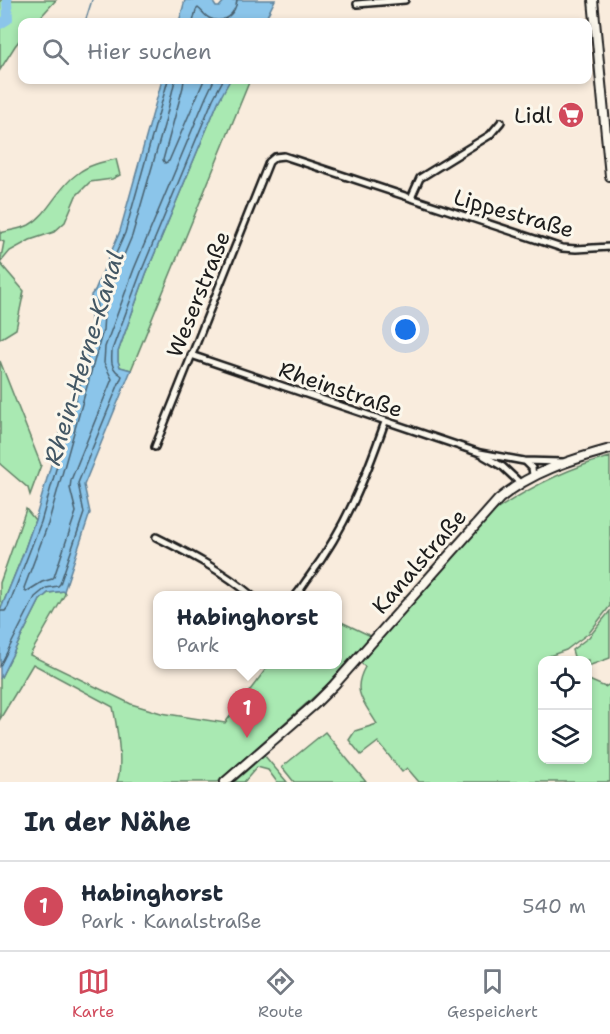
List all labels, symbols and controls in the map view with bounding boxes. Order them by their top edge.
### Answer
search box [18,18,592,84]
icon: search [39,35,72,68]
text: Hier suchen [87,37,212,66]
supermarket icon: Lidl [556,100,586,130]
place label: Lidl [514,101,552,130]
street label: Lippestraße [450,182,577,244]
street label: Weserstraße [160,227,237,362]
water label: Rhein-Herne-Kanal [36,247,132,469]
your location [391,315,420,344]
street label: Rheinstraße [275,355,407,424]
street label: Kanalstraße [366,503,473,620]
popup [153,591,342,669]
text: Habinghorst [176,603,319,632]
text: Park [176,632,219,658]
map controls [538,656,592,764]
button: locate [538,656,592,710]
pin: 1 [228,688,266,738]
button: layers [538,710,592,764]
text: In der Nähe [24,804,191,839]
text: Habinghorst [81,879,223,908]
text: 1 [39,893,48,919]
text: 540 m [522,893,586,919]
text: Park · Kanalstraße [81,908,262,934]
tab: Karte [72,965,114,1022]
tab: Route [258,965,303,1022]
tab: Gespeichert [447,965,538,1022]

